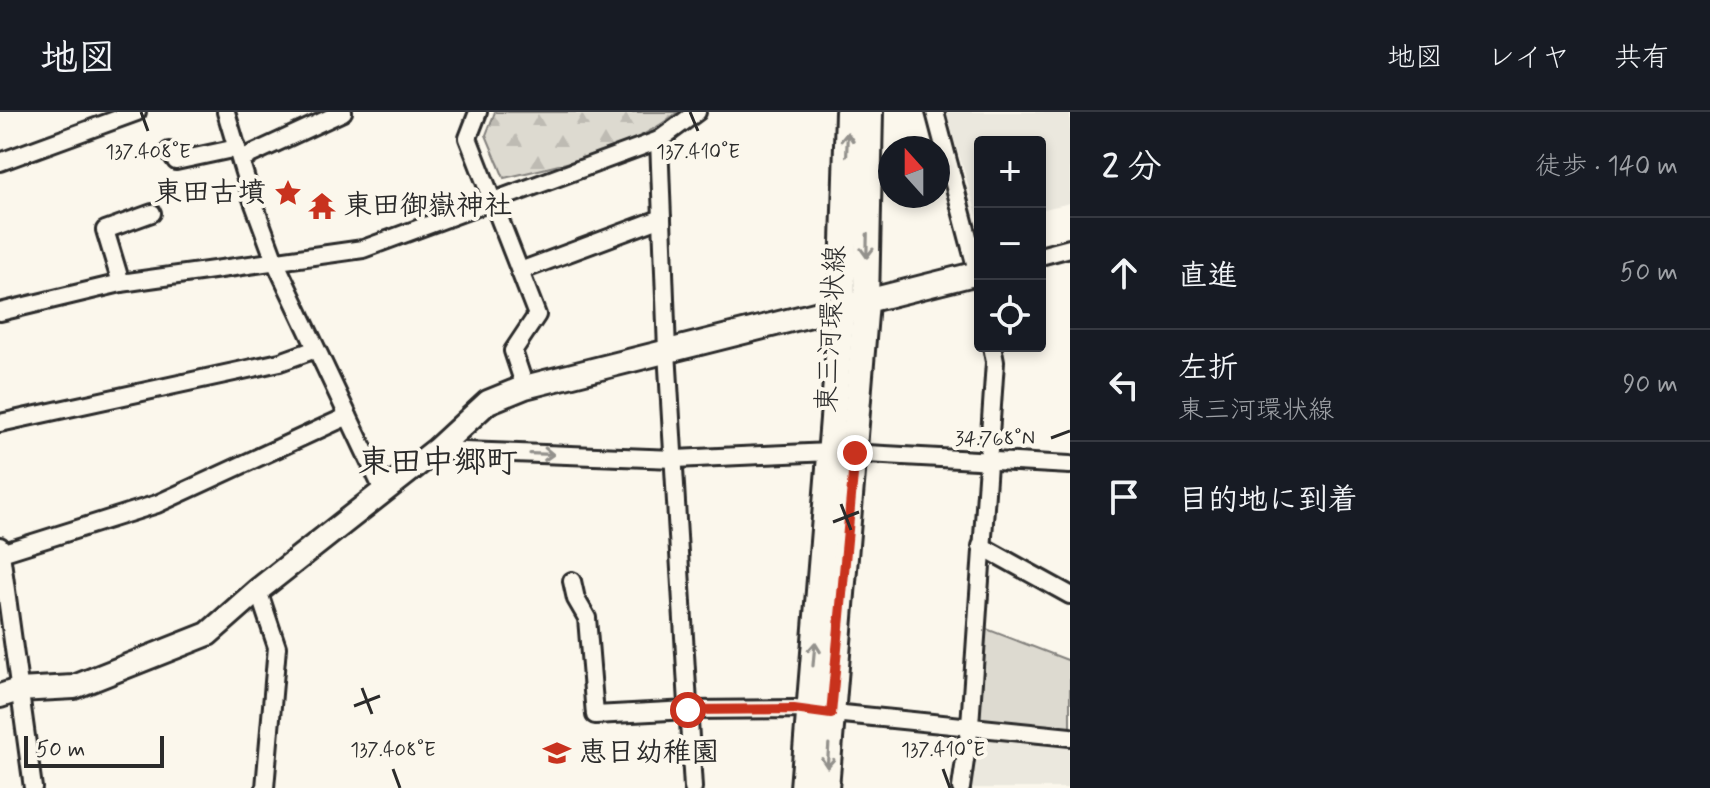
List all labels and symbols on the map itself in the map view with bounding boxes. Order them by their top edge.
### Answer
one-way arrow [839,131,855,158]
north arrow [878,136,950,208]
text: 137.408°E [105,139,191,166]
text: 137.410°E [656,139,740,166]
place label: 東田古墳 [154,175,266,212]
place icon: 東田古墳 [273,178,303,208]
place label: 東田御嶽神社 [344,188,512,225]
temple icon: 東田御嶽神社 [307,191,337,221]
one-way arrow [859,232,875,259]
street label: 東三河環状線 [809,244,855,414]
text: 34.768°N [955,426,1035,453]
route end [837,435,873,471]
district label: 東田中郷町 [358,442,518,484]
one-way arrow [528,447,555,462]
one-way arrow [807,641,822,668]
route start [670,692,706,728]
scale bar [24,732,164,768]
place label: 恵日幼稚園 [579,735,719,772]
text: 137.408°E [350,737,436,764]
text: 137.410°E [901,737,985,764]
school or university icon: 恵日幼稚園 [542,738,572,768]
one-way arrow [820,742,835,769]

